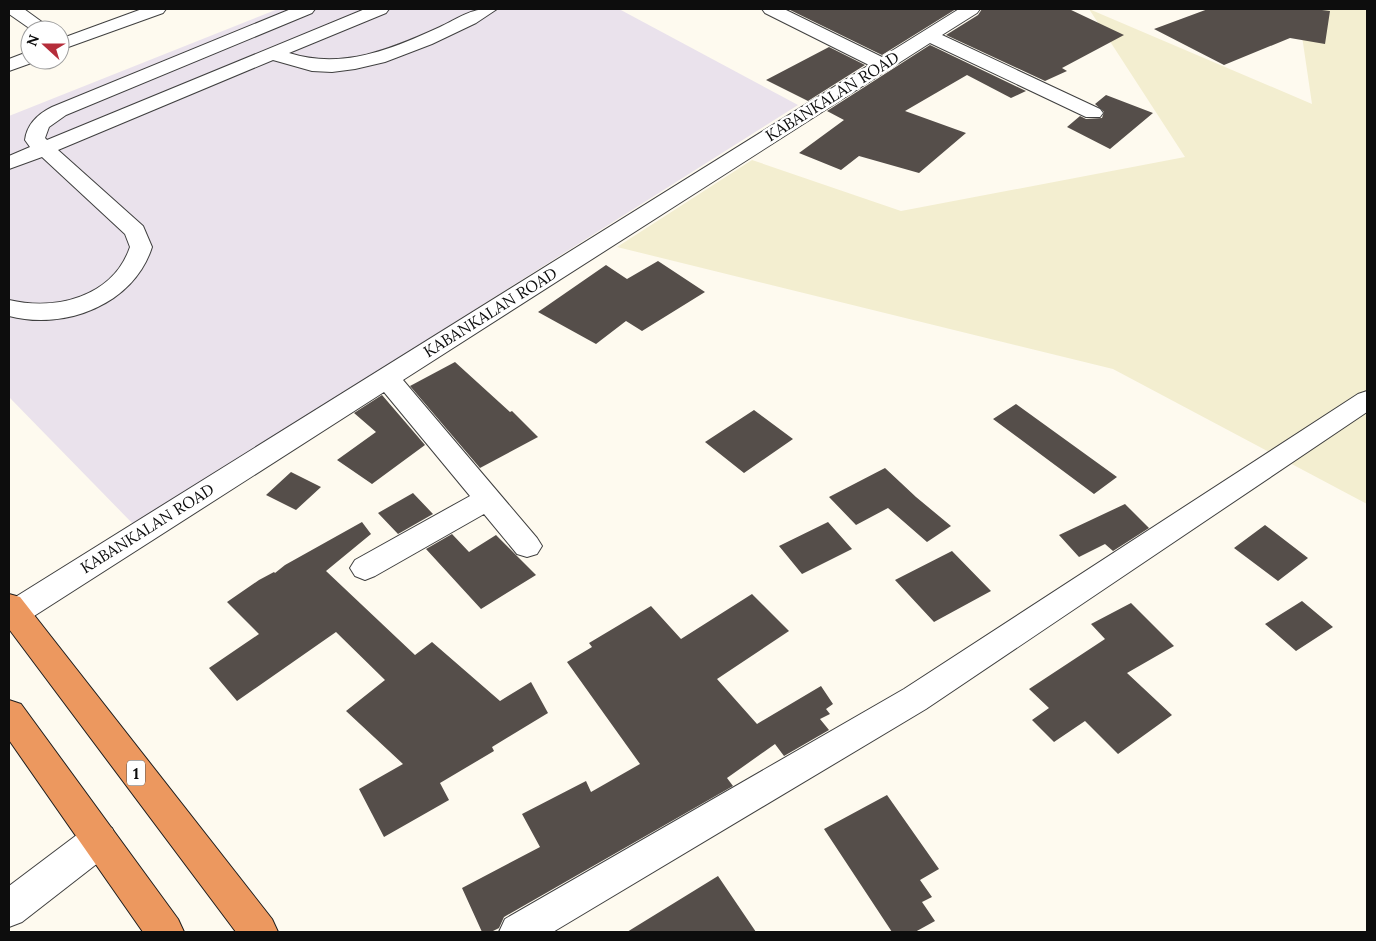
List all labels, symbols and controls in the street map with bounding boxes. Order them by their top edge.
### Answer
north arrow [20,20,70,70]
text: N [23,32,43,49]
street label: KABANKALAN ROAD [761,47,903,145]
street label: KABANKALAN ROAD [419,263,561,361]
street label: KABANKALAN ROAD [76,479,218,577]
road number: 1 [127,760,145,786]

